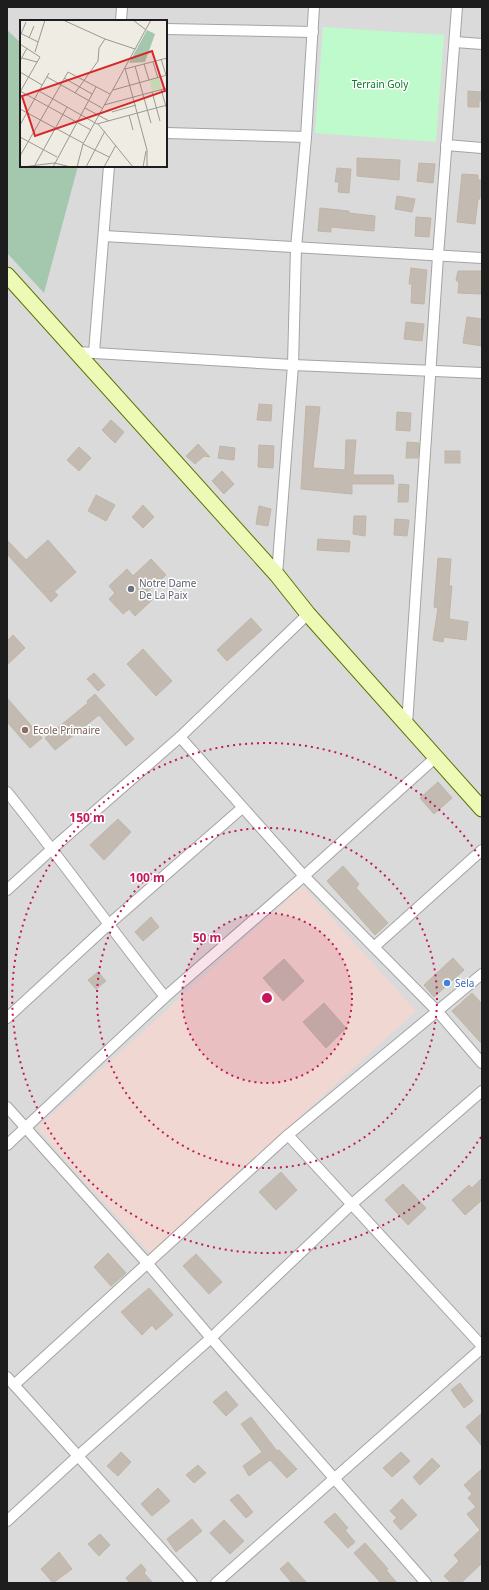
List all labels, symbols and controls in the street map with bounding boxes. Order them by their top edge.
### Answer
inset map [20,20,167,167]
park label: Terrain Goly [352,77,409,91]
place label: Notre Dame De La Paix [139,576,197,602]
marker: Notre Dame De La Paix [126,584,136,594]
place label: Ecole Primaire [33,723,100,737]
marker: Ecole Primaire [20,725,30,735]
text: 150 m [69,809,105,826]
text: 100 m [129,869,165,886]
text: 50 m [193,929,221,946]
place label: Sela [455,976,474,990]
marker: Sela [442,978,452,988]
centre of rings [260,991,274,1005]

